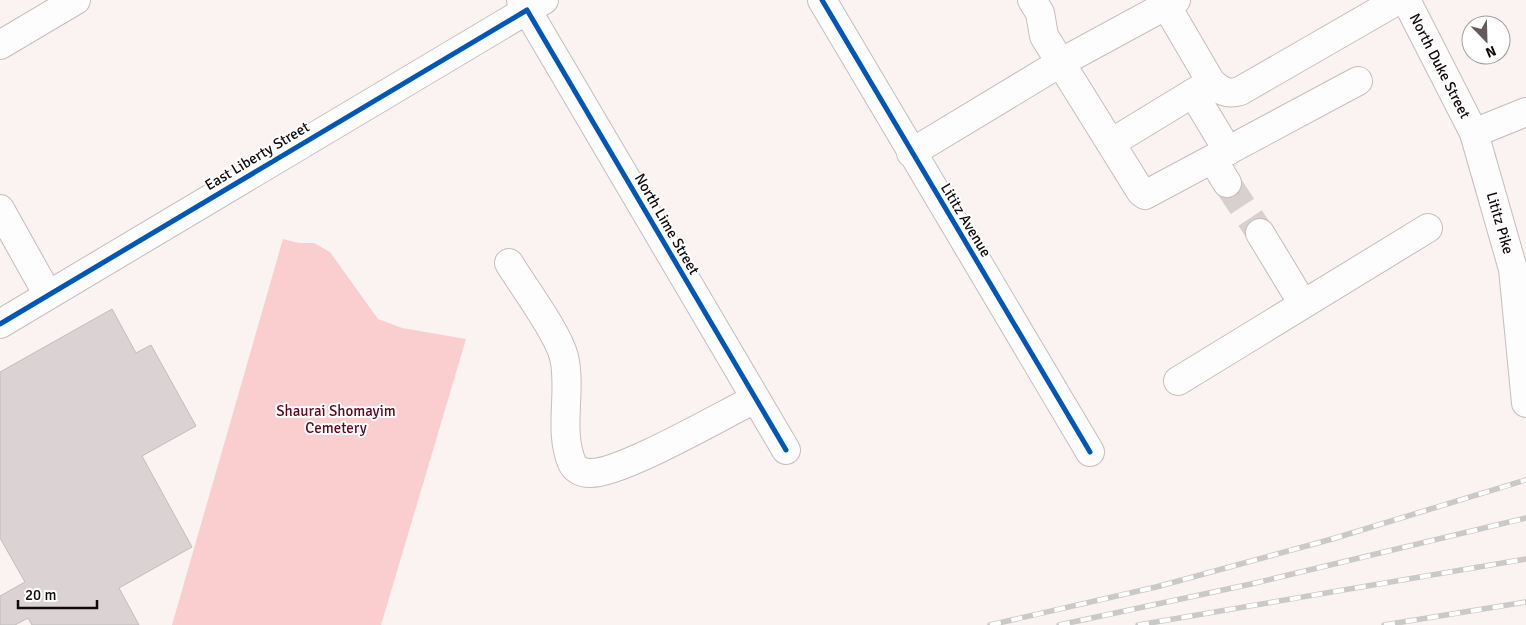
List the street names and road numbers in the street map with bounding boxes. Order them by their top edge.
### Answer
street label: North Duke Street [1406,10,1474,122]
street label: East Liberty Street [201,118,313,194]
street label: North Lime Street [631,170,703,278]
street label: Lititz Avenue [937,180,995,260]
street label: Lititz Pike [1483,190,1517,256]

